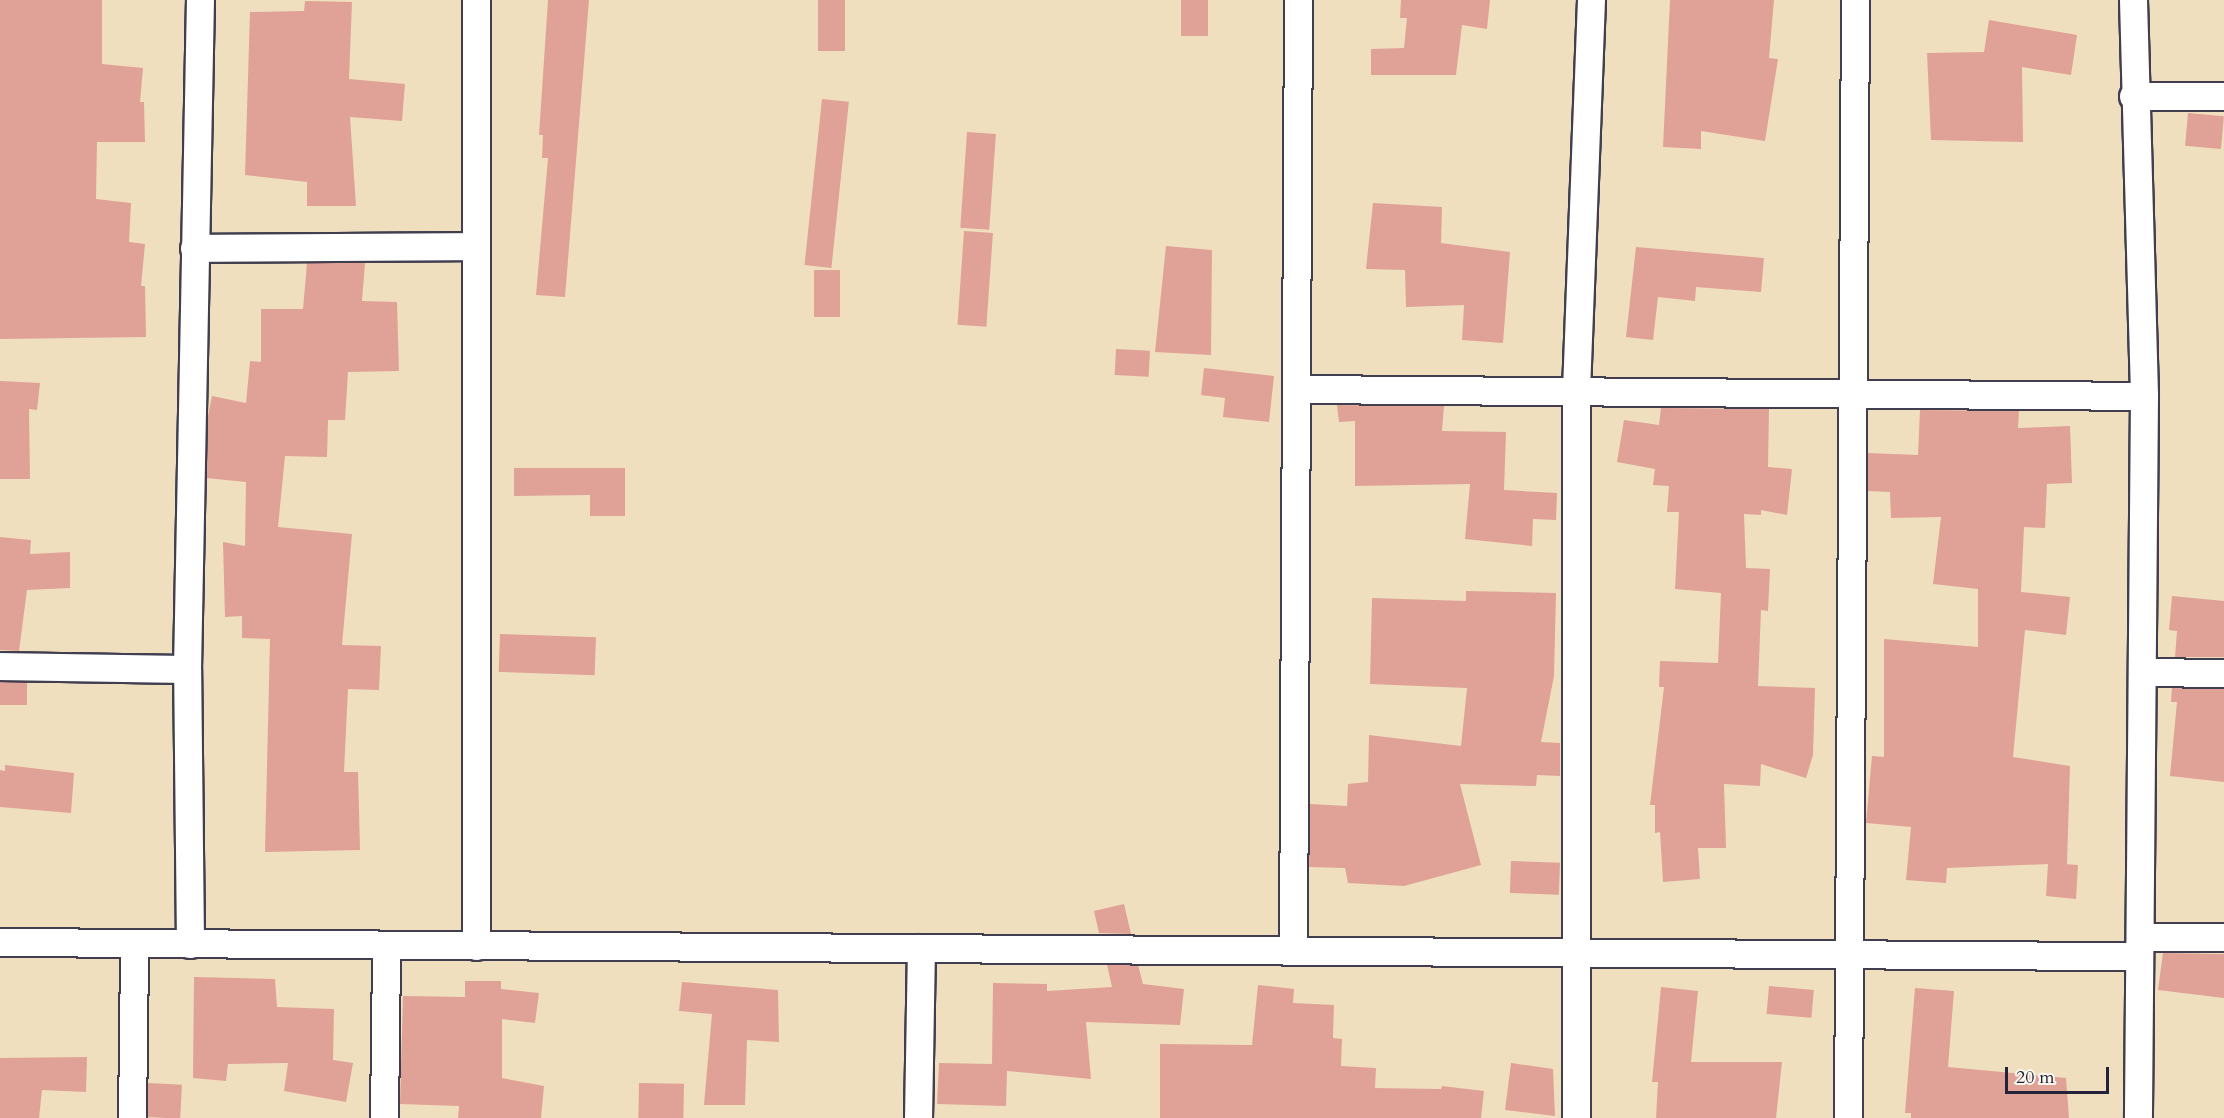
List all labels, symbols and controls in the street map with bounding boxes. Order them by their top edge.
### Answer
scale bar [2008,1055,2112,1093]
text: 20 m [2016,1065,2055,1090]

